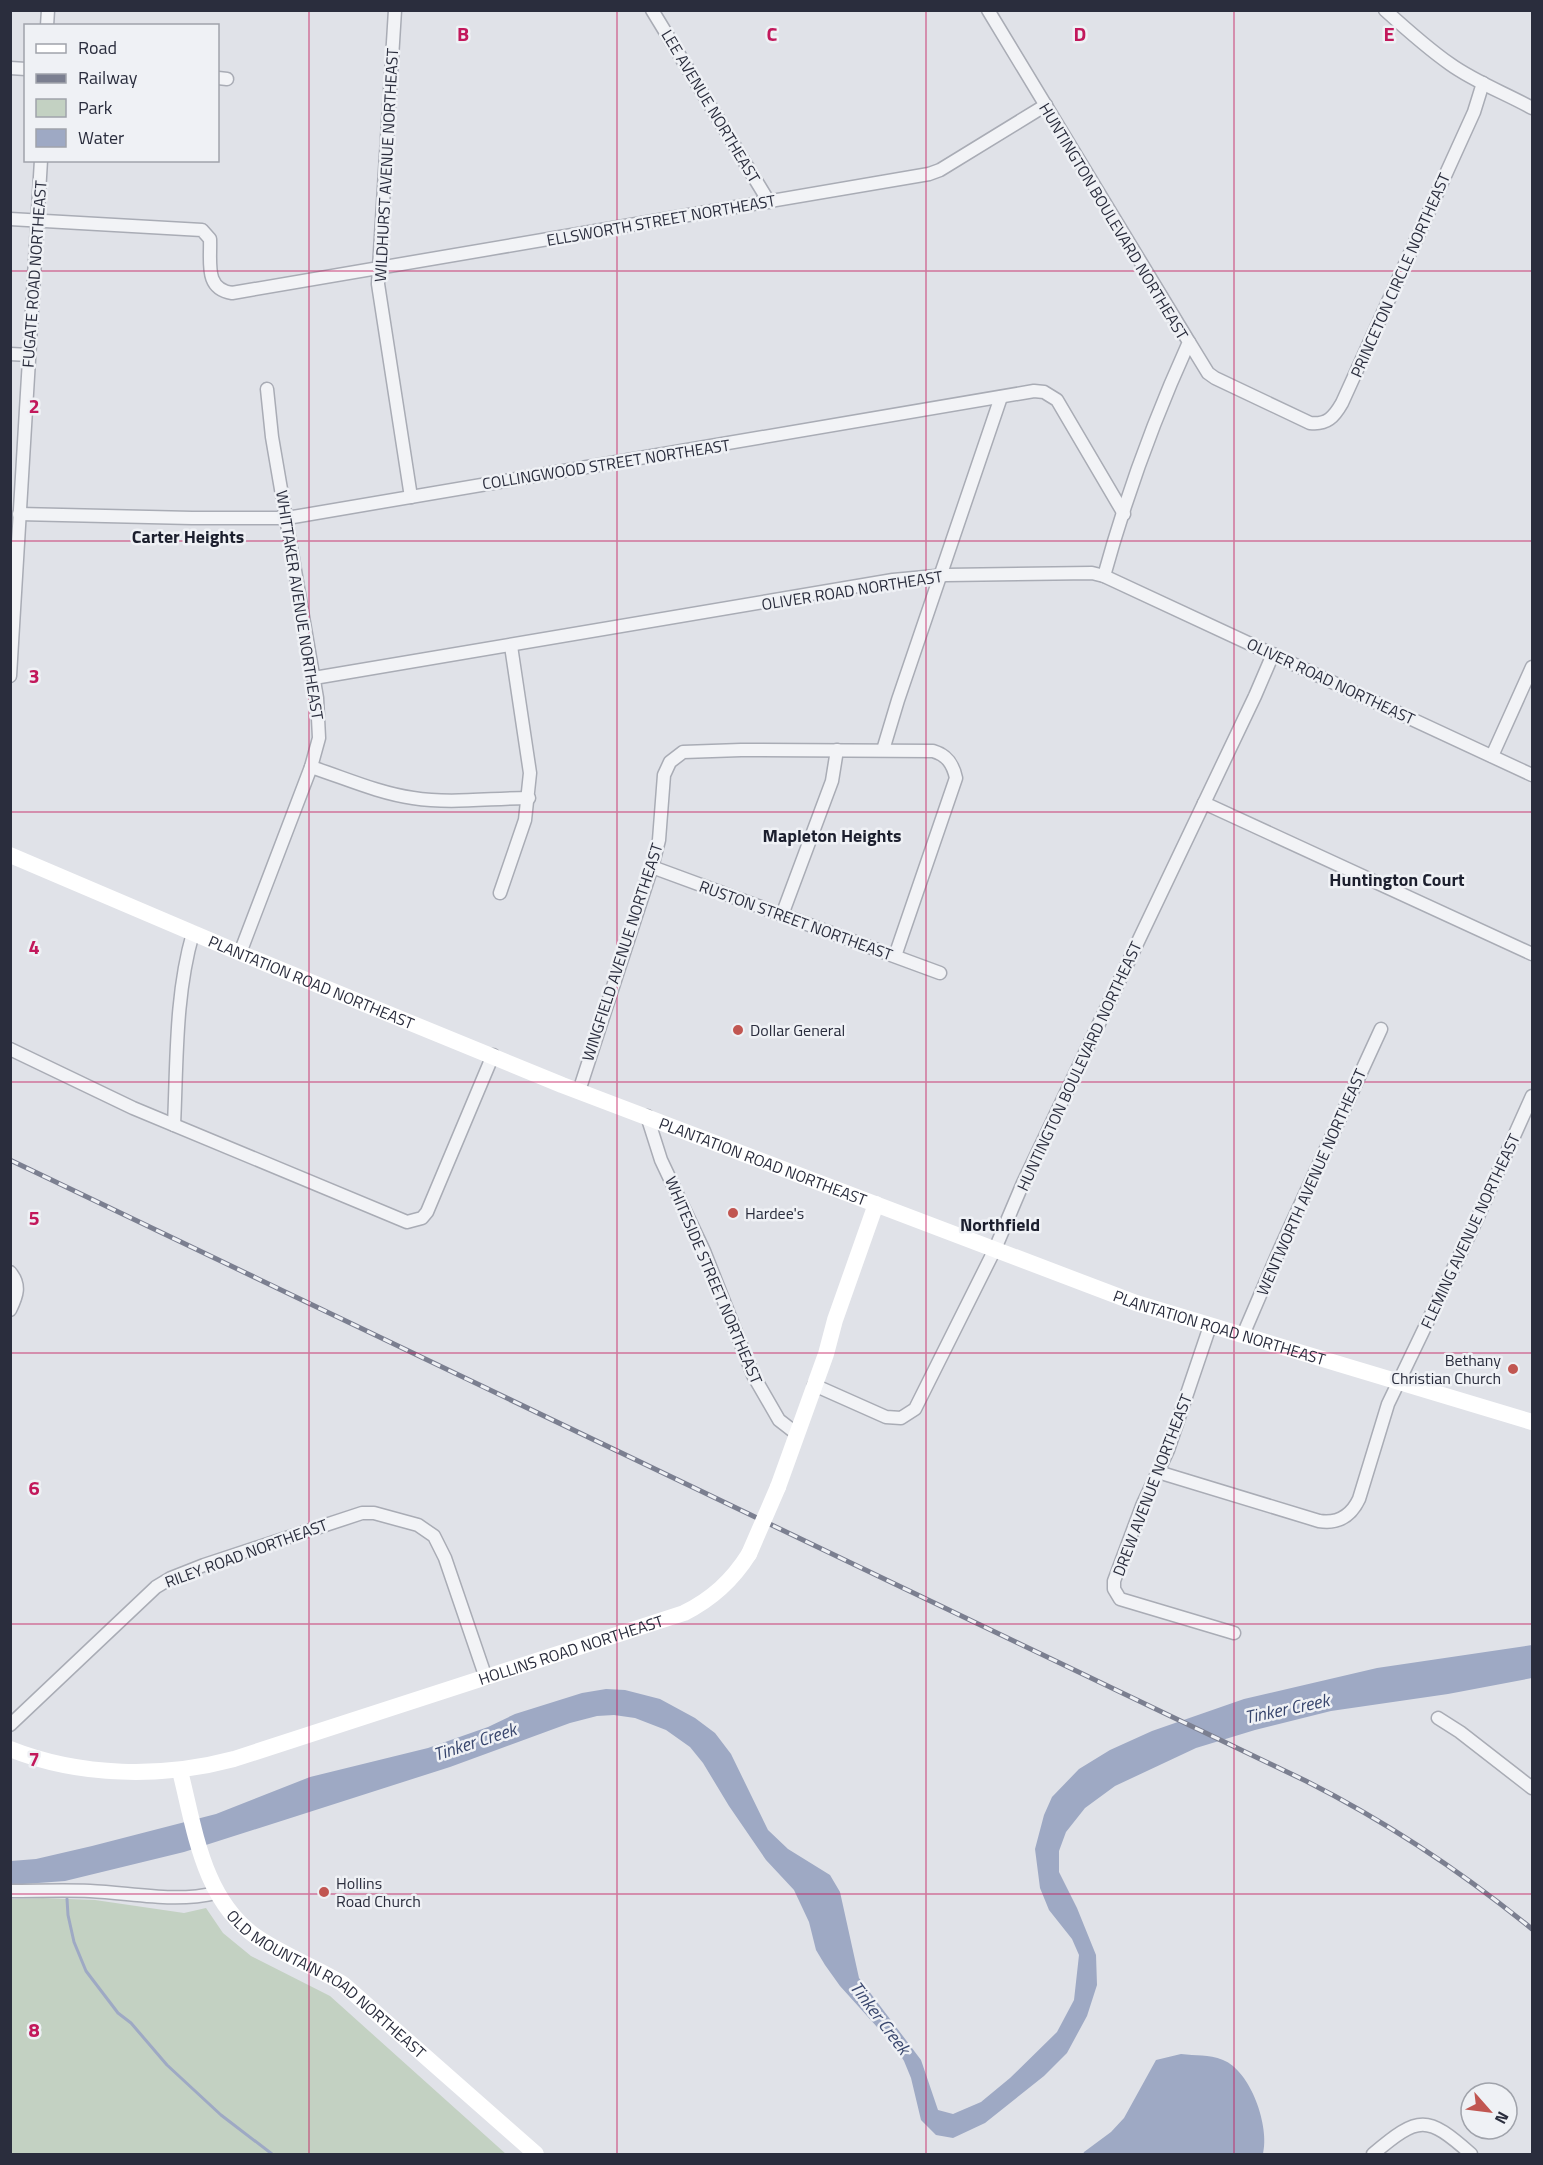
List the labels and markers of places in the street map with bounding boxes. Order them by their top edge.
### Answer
place label: Dollar General [750,1018,845,1042]
marker: Dollar General [731,1023,745,1037]
place label: Hardee's [745,1201,804,1225]
marker: Hardee's [726,1206,740,1220]
place label: Bethany Christian Church [1391,1348,1501,1390]
marker: Bethany Christian Church [1506,1362,1520,1376]
place label: Hollins Road Church [336,1871,421,1913]
marker: Hollins Road Church [317,1885,331,1899]

